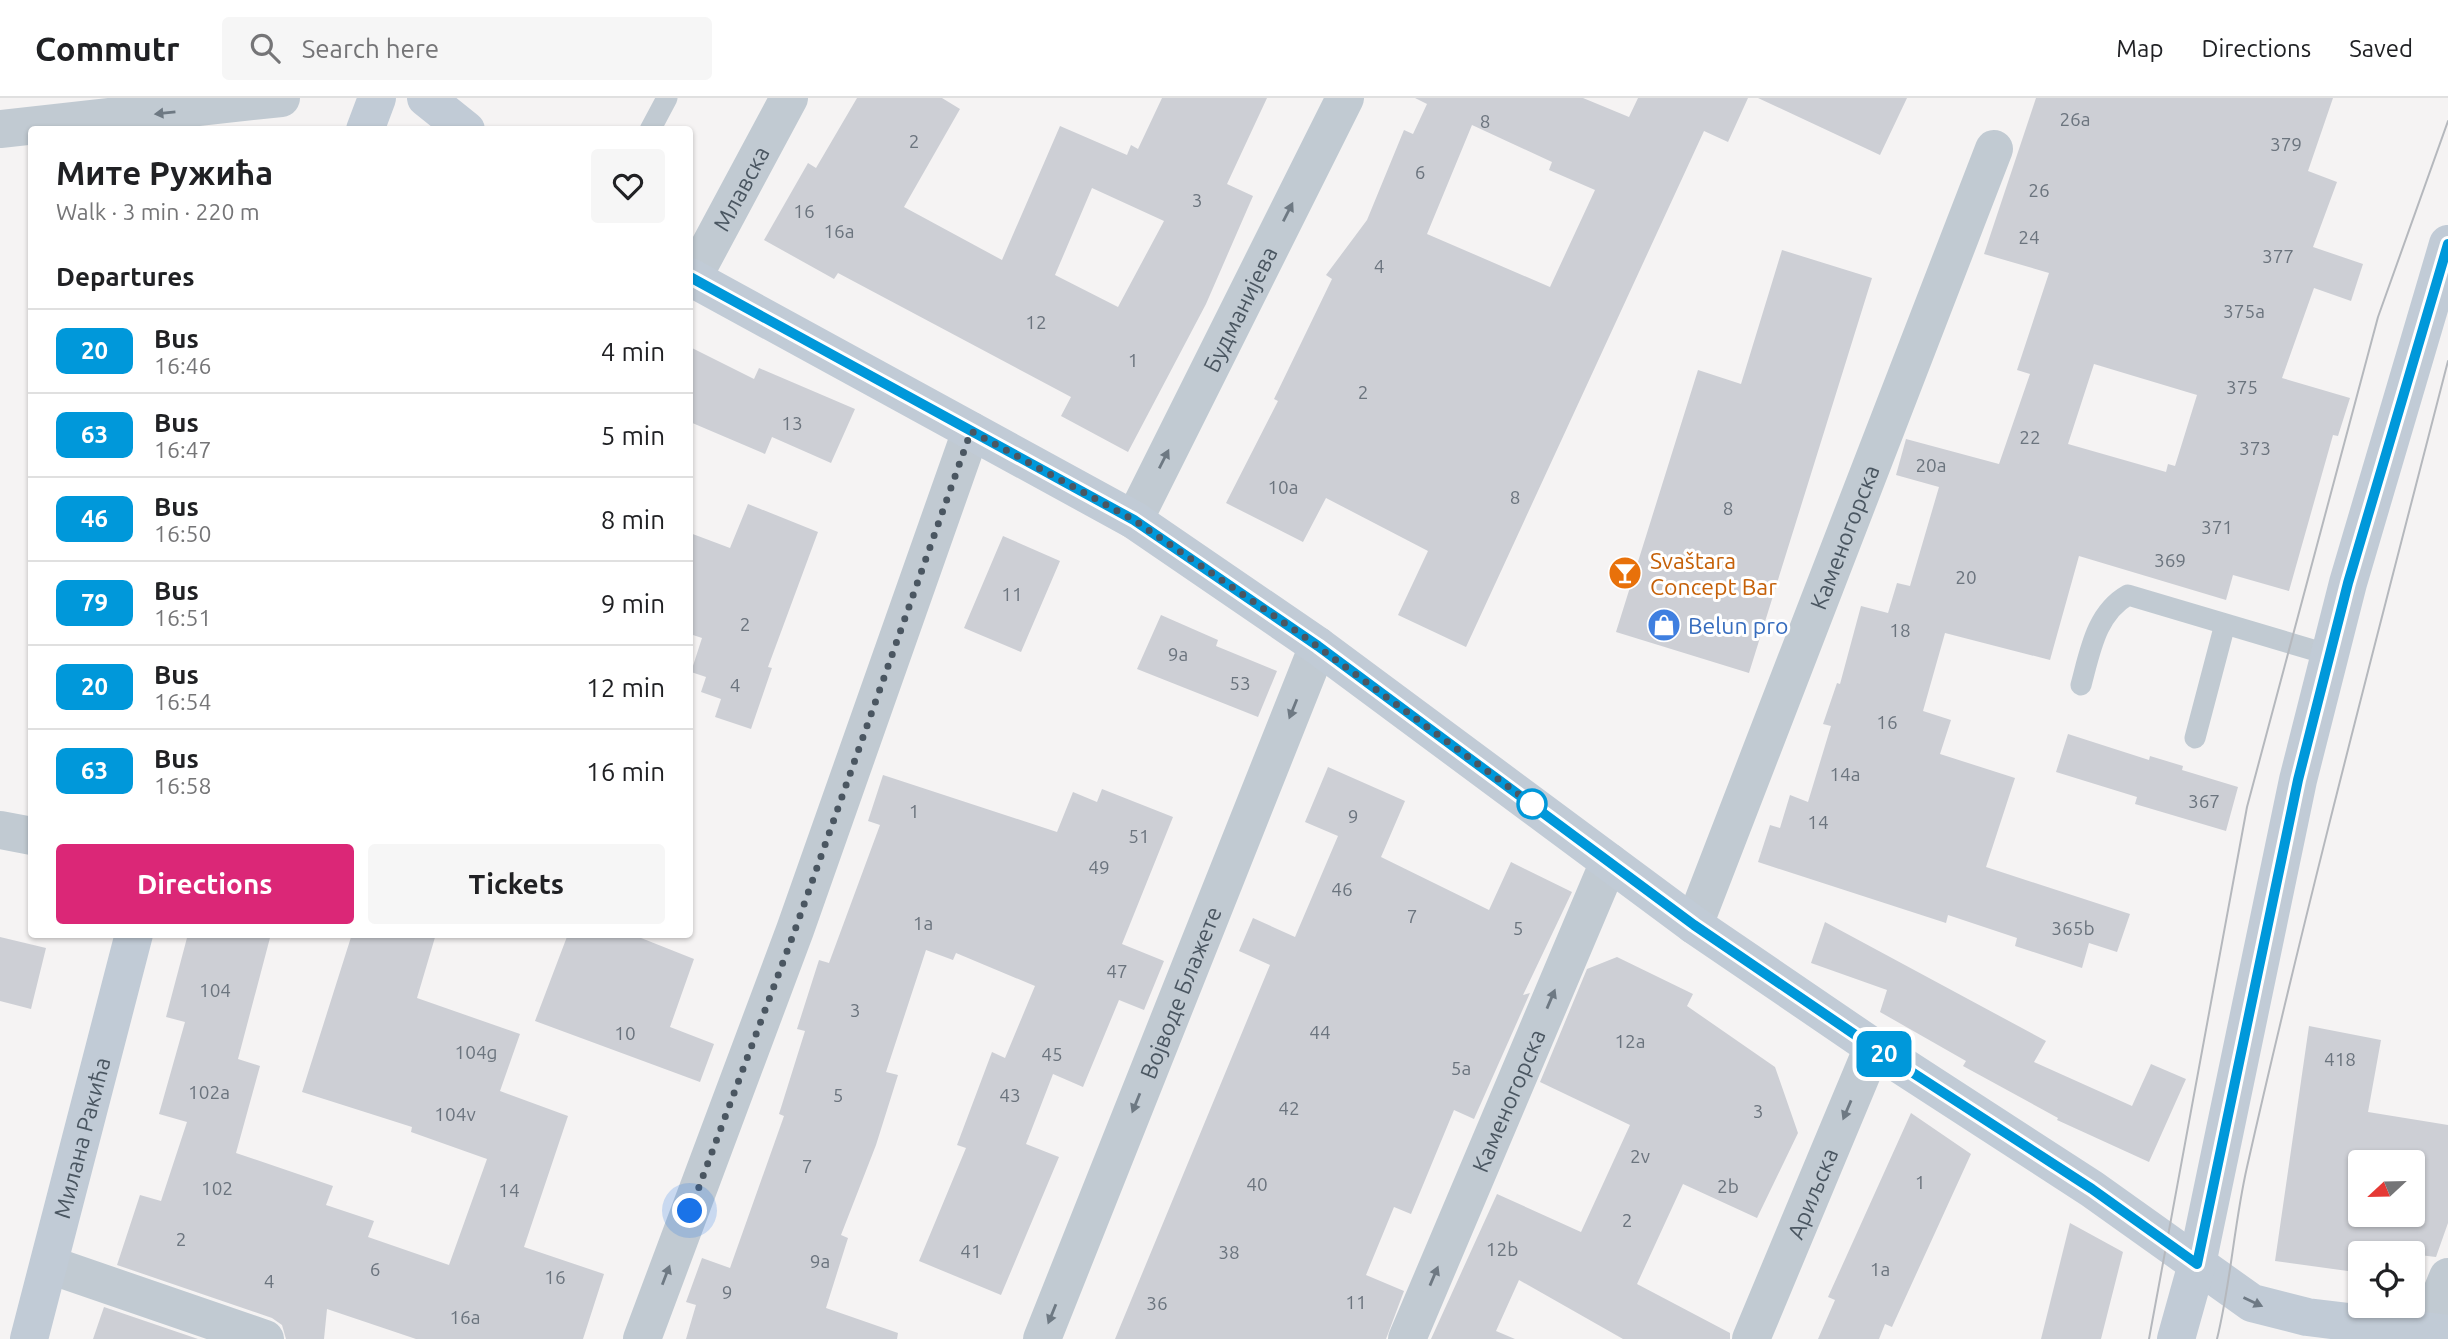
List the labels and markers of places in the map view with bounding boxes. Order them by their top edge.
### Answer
place label: Svaštara Concept Bar [1650,548,1777,599]
bar icon: Svaštara Concept Bar [1606,554,1644,592]
shop icon: Belun pro [1645,606,1683,644]
place label: Belun pro [1688,613,1788,638]
unlabelled marker [1517,789,1547,819]

